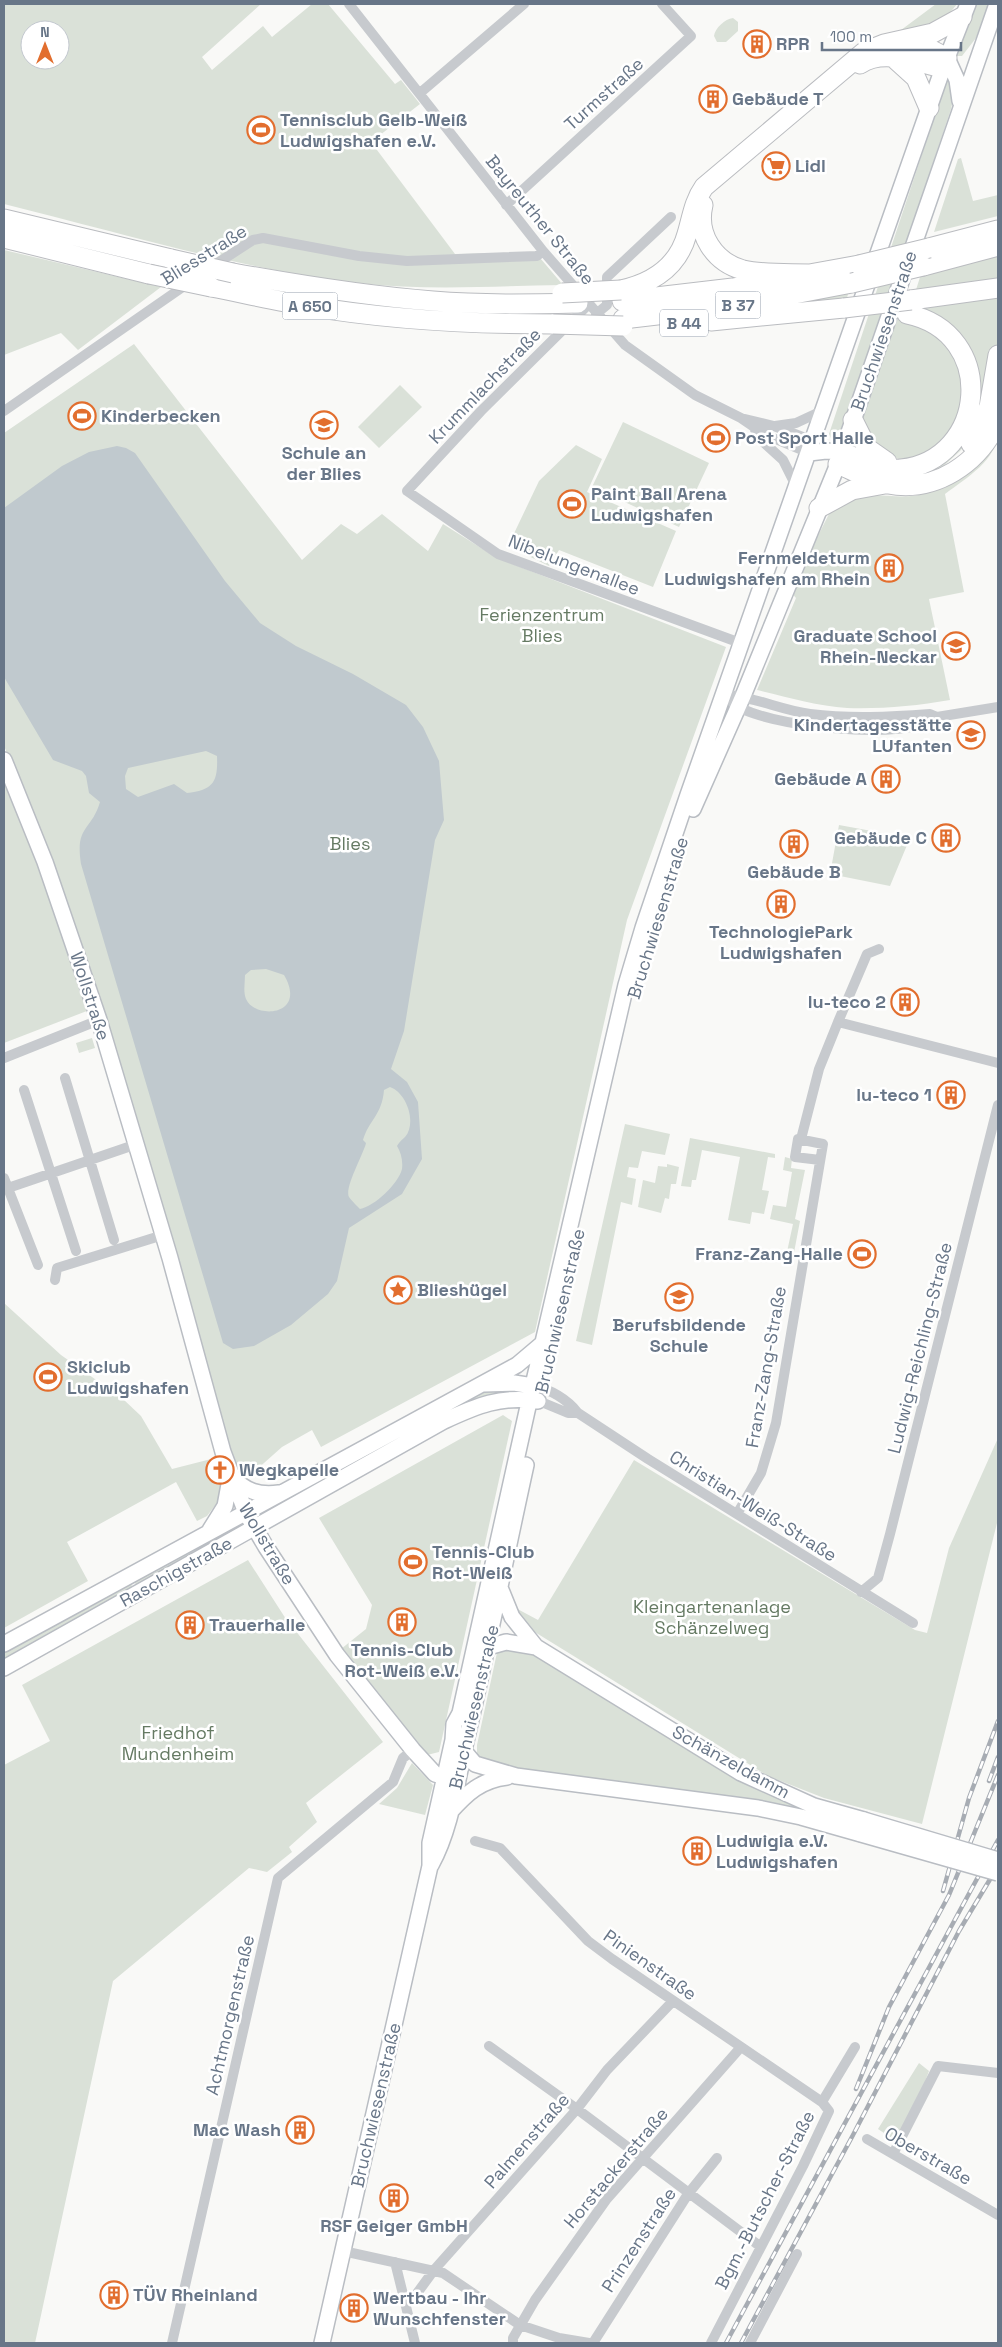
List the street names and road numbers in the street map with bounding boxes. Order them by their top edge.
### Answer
street label: Turmstraße [559,52,648,135]
street label: Bayreuther Straße [481,150,600,289]
street label: Bliesstraße [156,219,251,290]
street label: Bruchwiesenstraße [845,247,922,414]
road number: A 650 [282,292,338,320]
road number: B 37 [716,292,760,318]
road number: B 44 [660,309,708,336]
street label: Krummlachstraße [423,323,546,448]
street label: Nibelungenallee [505,529,643,600]
street label: Bruchwiesenstraße [622,834,693,1002]
street label: Wollstraße [65,949,116,1043]
street label: Bruchwiesenstraße [529,1226,590,1396]
street label: Ludwig-Reichling-Straße [882,1240,957,1456]
street label: Franz-Zang-Straße [740,1284,791,1450]
street label: Christian-Weiß-Straße [665,1445,841,1567]
street label: Wollstraße [234,1498,301,1589]
street label: Raschigstraße [115,1531,236,1612]
street label: Bruchwiesenstraße [443,1622,504,1792]
street label: Schänzeldamm [668,1720,794,1803]
street label: Pinienstraße [599,1924,701,2005]
street label: Achtmorgenstraße [200,1932,259,2097]
street label: Bruchwiesenstraße [345,2020,406,2190]
street label: Palmenstraße [479,2088,574,2193]
street label: Horstackerstraße [558,2103,673,2233]
street label: Bgm.-Butscher-Straße [709,2107,820,2293]
street label: Oberstraße [880,2121,976,2190]
street label: Prinzenstraße [596,2183,681,2296]

